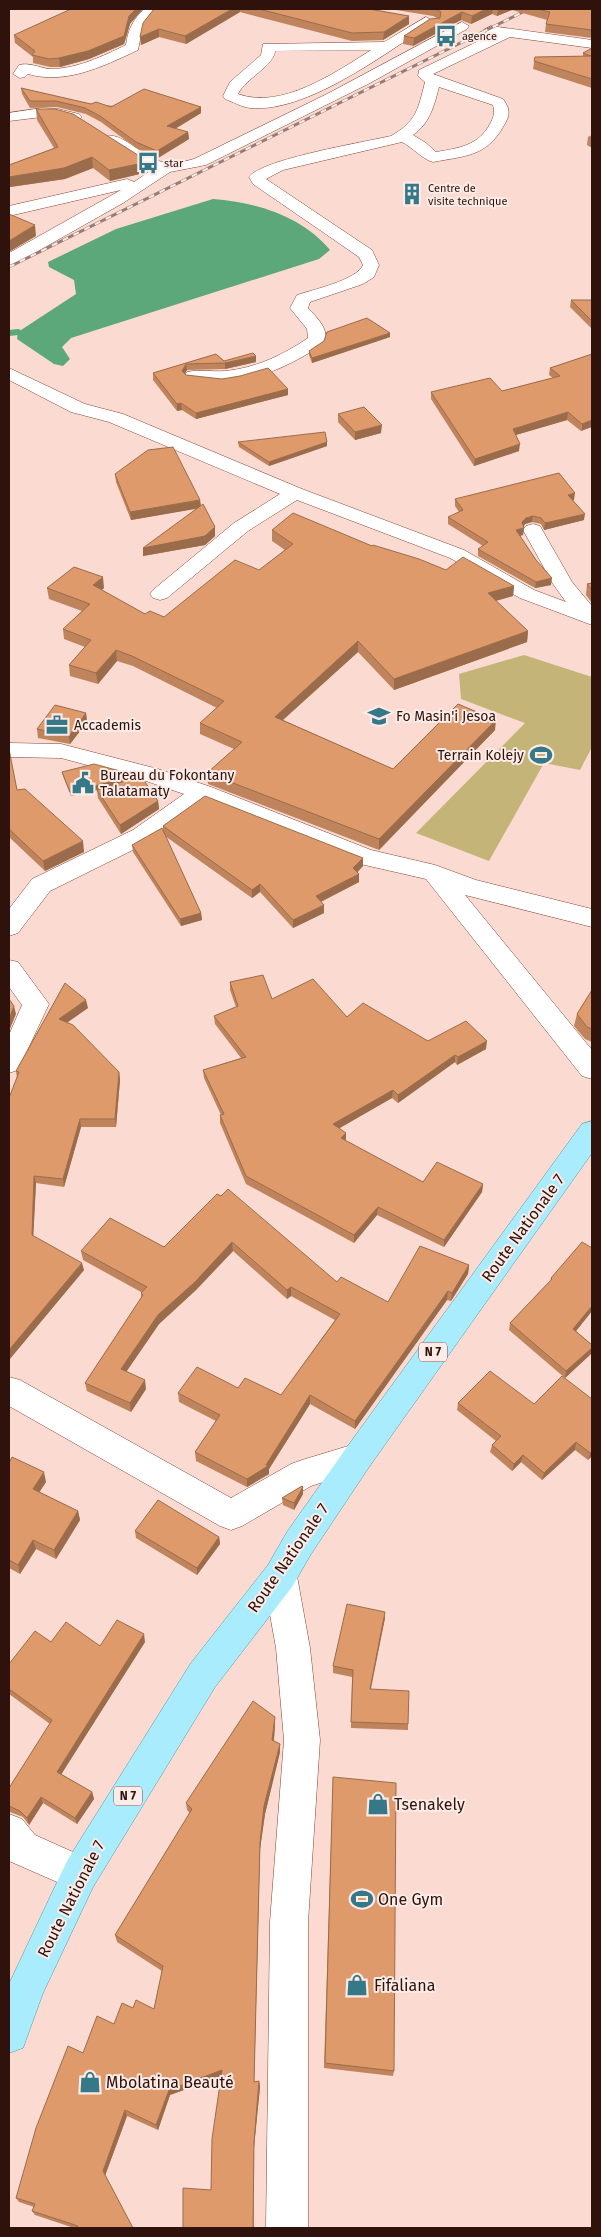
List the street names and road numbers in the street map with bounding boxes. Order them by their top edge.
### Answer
street label: Route Nationale 7 [478,1170,568,1286]
road number: N 7 [419,1342,447,1361]
street label: Route Nationale 7 [243,1500,333,1616]
road number: N 7 [114,1786,142,1805]
street label: Route Nationale 7 [33,1837,109,1961]

